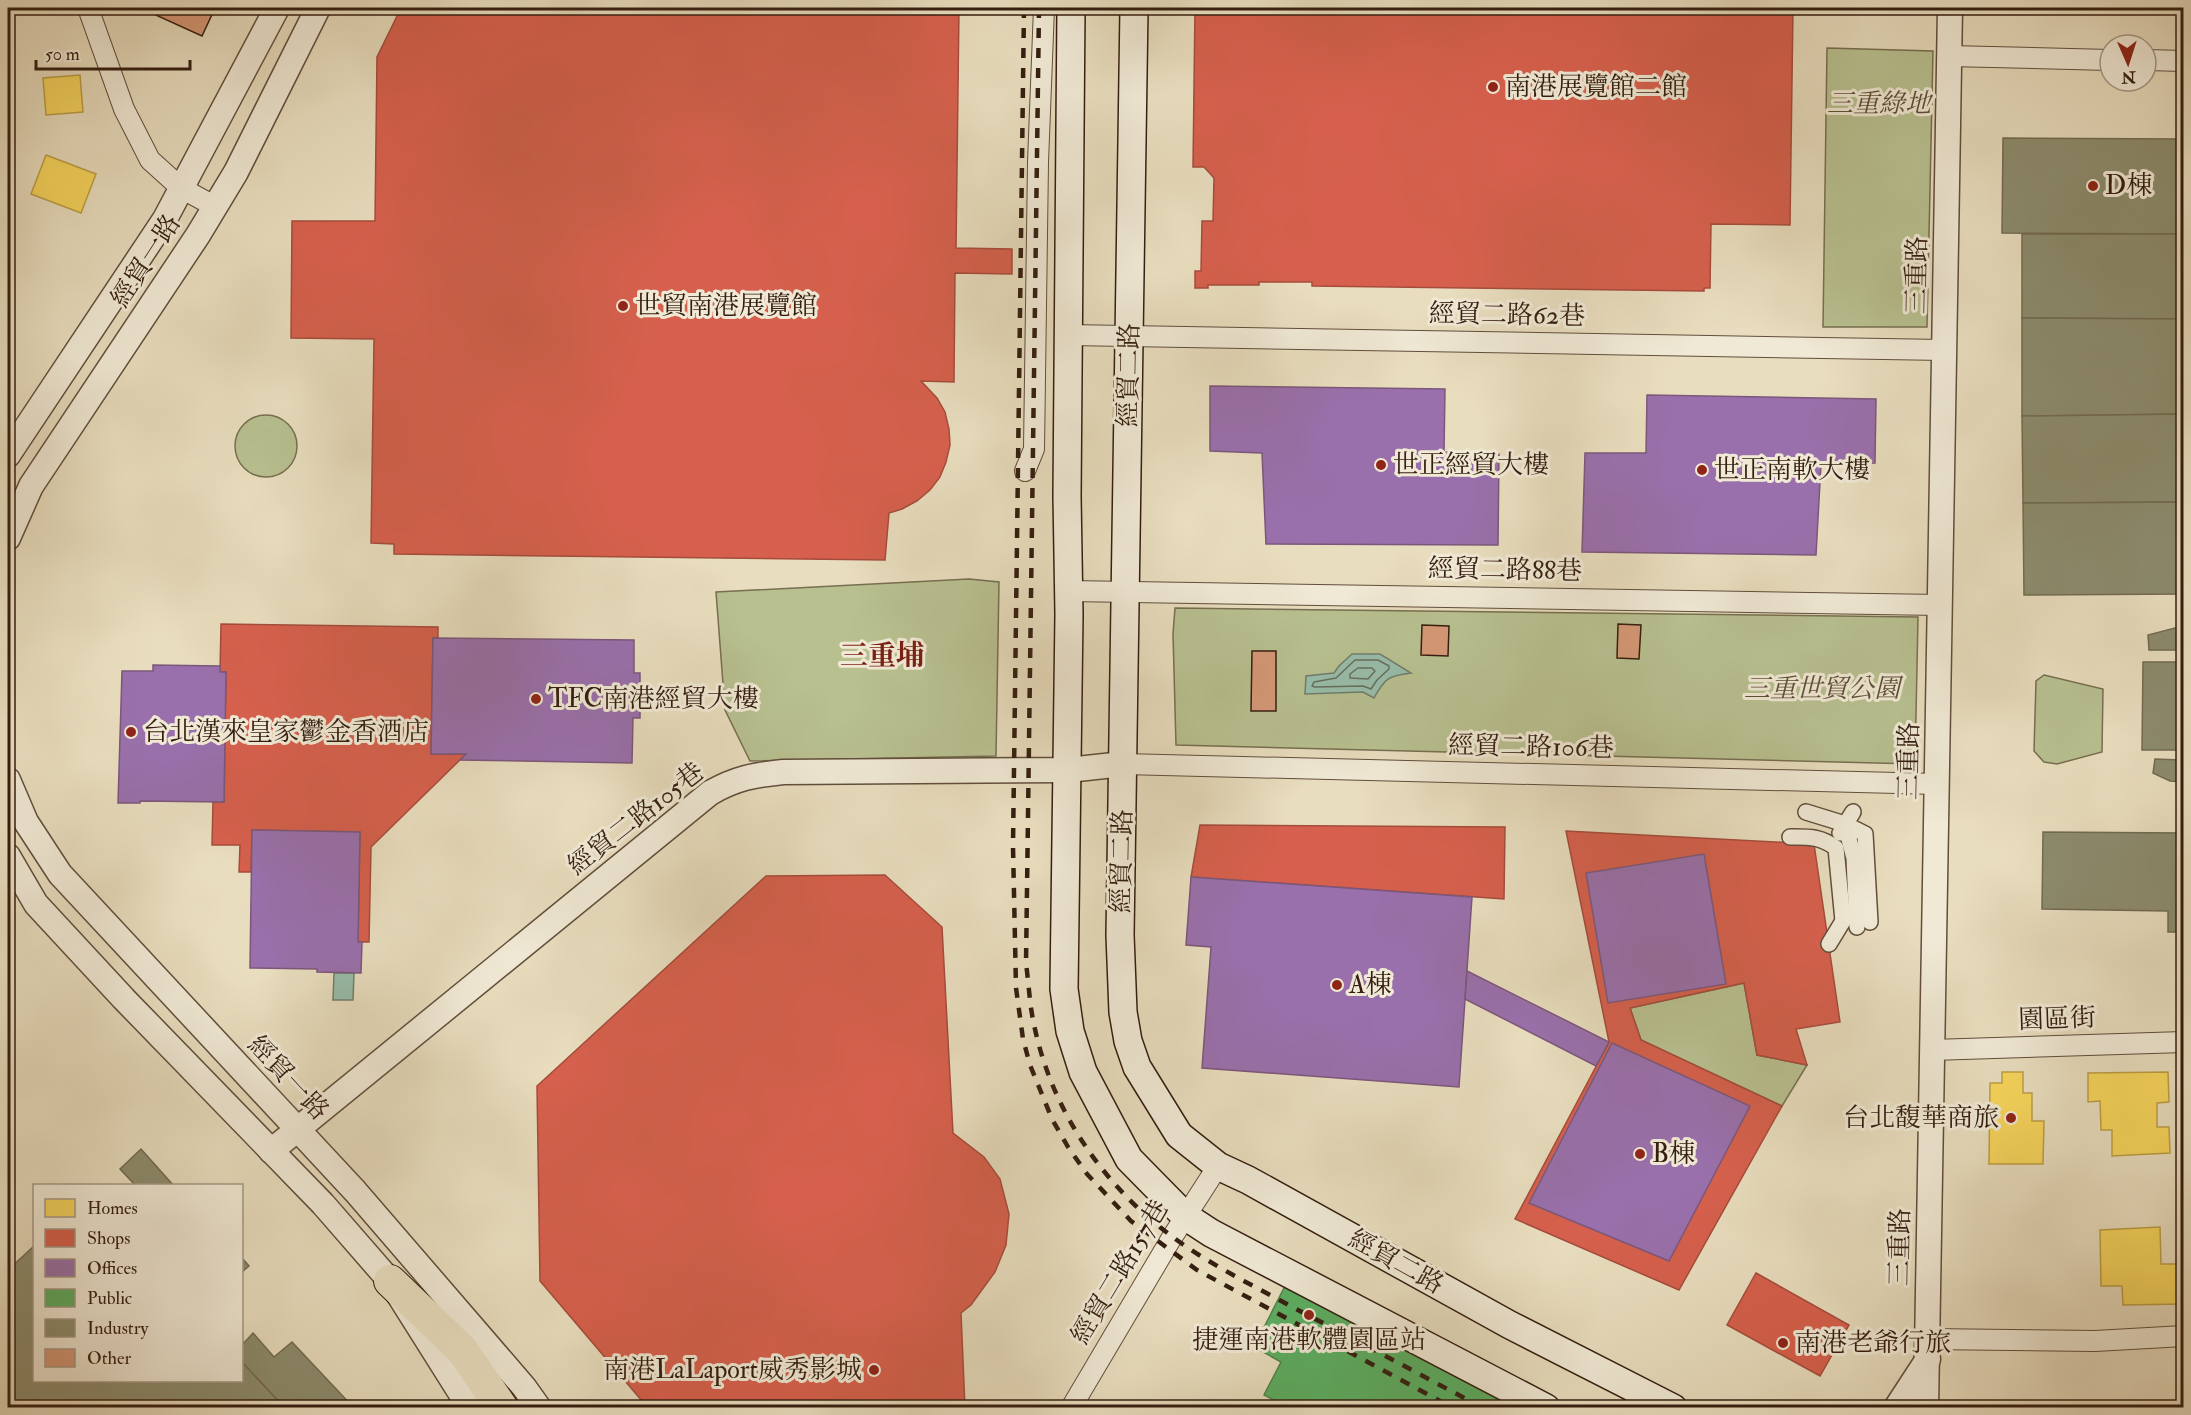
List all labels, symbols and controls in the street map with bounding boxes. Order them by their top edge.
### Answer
scale bar [36,33,190,71]
north arrow [2098,33,2158,93]
text: 50 m [45,43,80,66]
text: N [2120,67,2137,87]
place label: 南港展覽館二館 [1505,71,1687,103]
marker: 南港展覽館二館 [1486,80,1500,94]
park label: 三重綠地 [1827,88,1934,120]
place label: D棟 [2105,170,2152,202]
marker: D棟 [2086,179,2100,193]
street label: 經貿一路 [104,209,188,313]
street label: 三重路 [1900,236,1934,314]
place label: 世貿南港展覽館 [635,290,817,322]
street label: 經貿二路62巷 [1429,298,1585,332]
marker: 世貿南港展覽館 [616,299,630,313]
street label: 經貿二路 [1112,323,1146,427]
place label: 世正經貿大樓 [1393,449,1549,481]
place label: 世正南軟大樓 [1714,454,1870,486]
marker: 世正經貿大樓 [1374,458,1388,472]
marker: 世正南軟大樓 [1695,463,1709,477]
street label: 經貿二路88巷 [1428,553,1582,587]
district label: 三重埔 [840,639,924,674]
park label: 三重世貿公園 [1744,673,1904,705]
place label: TFC南港經貿大樓 [548,683,759,715]
marker: TFC南港經貿大樓 [529,692,543,706]
place label: 台北漢來皇家鬱金香酒店 [143,716,429,748]
street label: 三重路 [1892,722,1926,800]
marker: 台北漢來皇家鬱金香酒店 [124,725,138,739]
street label: 經貿二路106巷 [1448,730,1614,764]
street label: 經貿二路105巷 [562,756,710,882]
street label: 經貿二路 [1105,809,1139,913]
place label: A棟 [1348,969,1392,1001]
marker: A棟 [1330,978,1344,992]
street label: 園區街 [2017,1002,2097,1036]
street label: 經貿一路 [241,1029,335,1127]
place label: 台北馥華商旅 [1843,1102,1999,1134]
marker: 台北馥華商旅 [2004,1111,2018,1125]
place label: B棟 [1652,1138,1695,1170]
marker: B棟 [1633,1147,1647,1161]
legend [33,1184,243,1382]
street label: 經貿二路157巷 [1064,1194,1176,1350]
text: Homes [87,1197,138,1220]
street label: 三重路 [1883,1208,1917,1286]
street label: 經貿二路 [1343,1223,1449,1301]
text: Shops [87,1227,130,1250]
text: Offices [87,1257,137,1280]
text: Public [87,1287,132,1310]
marker: 捷運南港軟體園區站 [1302,1308,1316,1322]
text: Industry [87,1317,149,1340]
place label: 捷運南港軟體園區站 [1192,1324,1426,1356]
place label: 南港老爺行旅 [1795,1327,1951,1359]
marker: 南港老爺行旅 [1776,1336,1790,1350]
text: Other [87,1347,131,1370]
place label: 南港LaLaport威秀影城 [603,1354,862,1387]
marker: 南港LaLaport威秀影城 [867,1363,881,1377]

